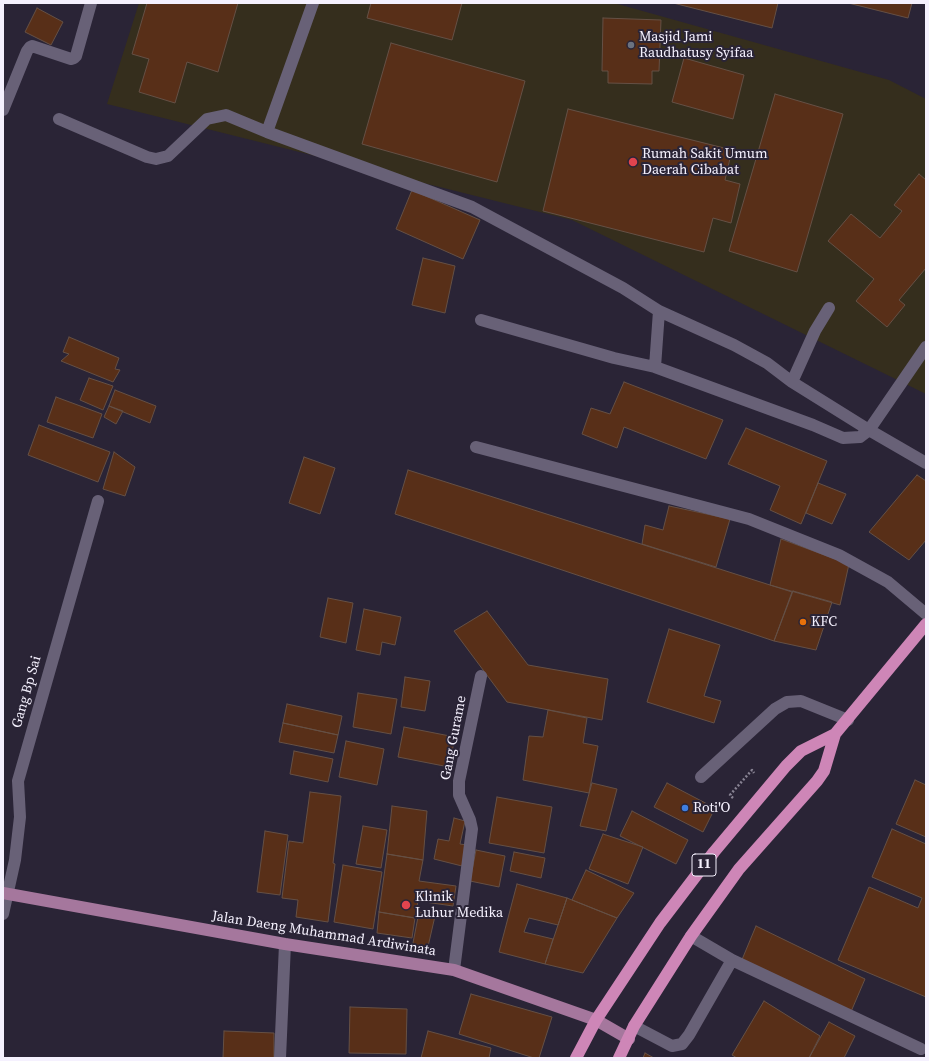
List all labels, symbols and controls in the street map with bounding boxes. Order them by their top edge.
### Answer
place label: Masjid Jami Raudhatusy Syifaa [639,29,753,62]
marker: Masjid Jami Raudhatusy Syifaa [626,40,636,50]
place label: Rumah Sakit Umum Daerah Cibabat [642,146,768,178]
marker: Rumah Sakit Umum Daerah Cibabat [627,156,639,168]
place label: KFC [811,614,837,630]
marker: KFC [798,617,808,627]
street label: Gang Bp Sai [9,654,45,730]
street label: Gang Gurame [438,694,470,782]
place label: Roti'O [693,800,730,816]
marker: Roti'O [680,803,690,813]
road number: 11 [692,854,716,876]
place label: Klinik Luhur Medika [415,889,503,922]
marker: Klinik Luhur Medika [400,899,412,911]
street label: Jalan Daeng Muhammad Ardiwinata [211,908,437,960]

